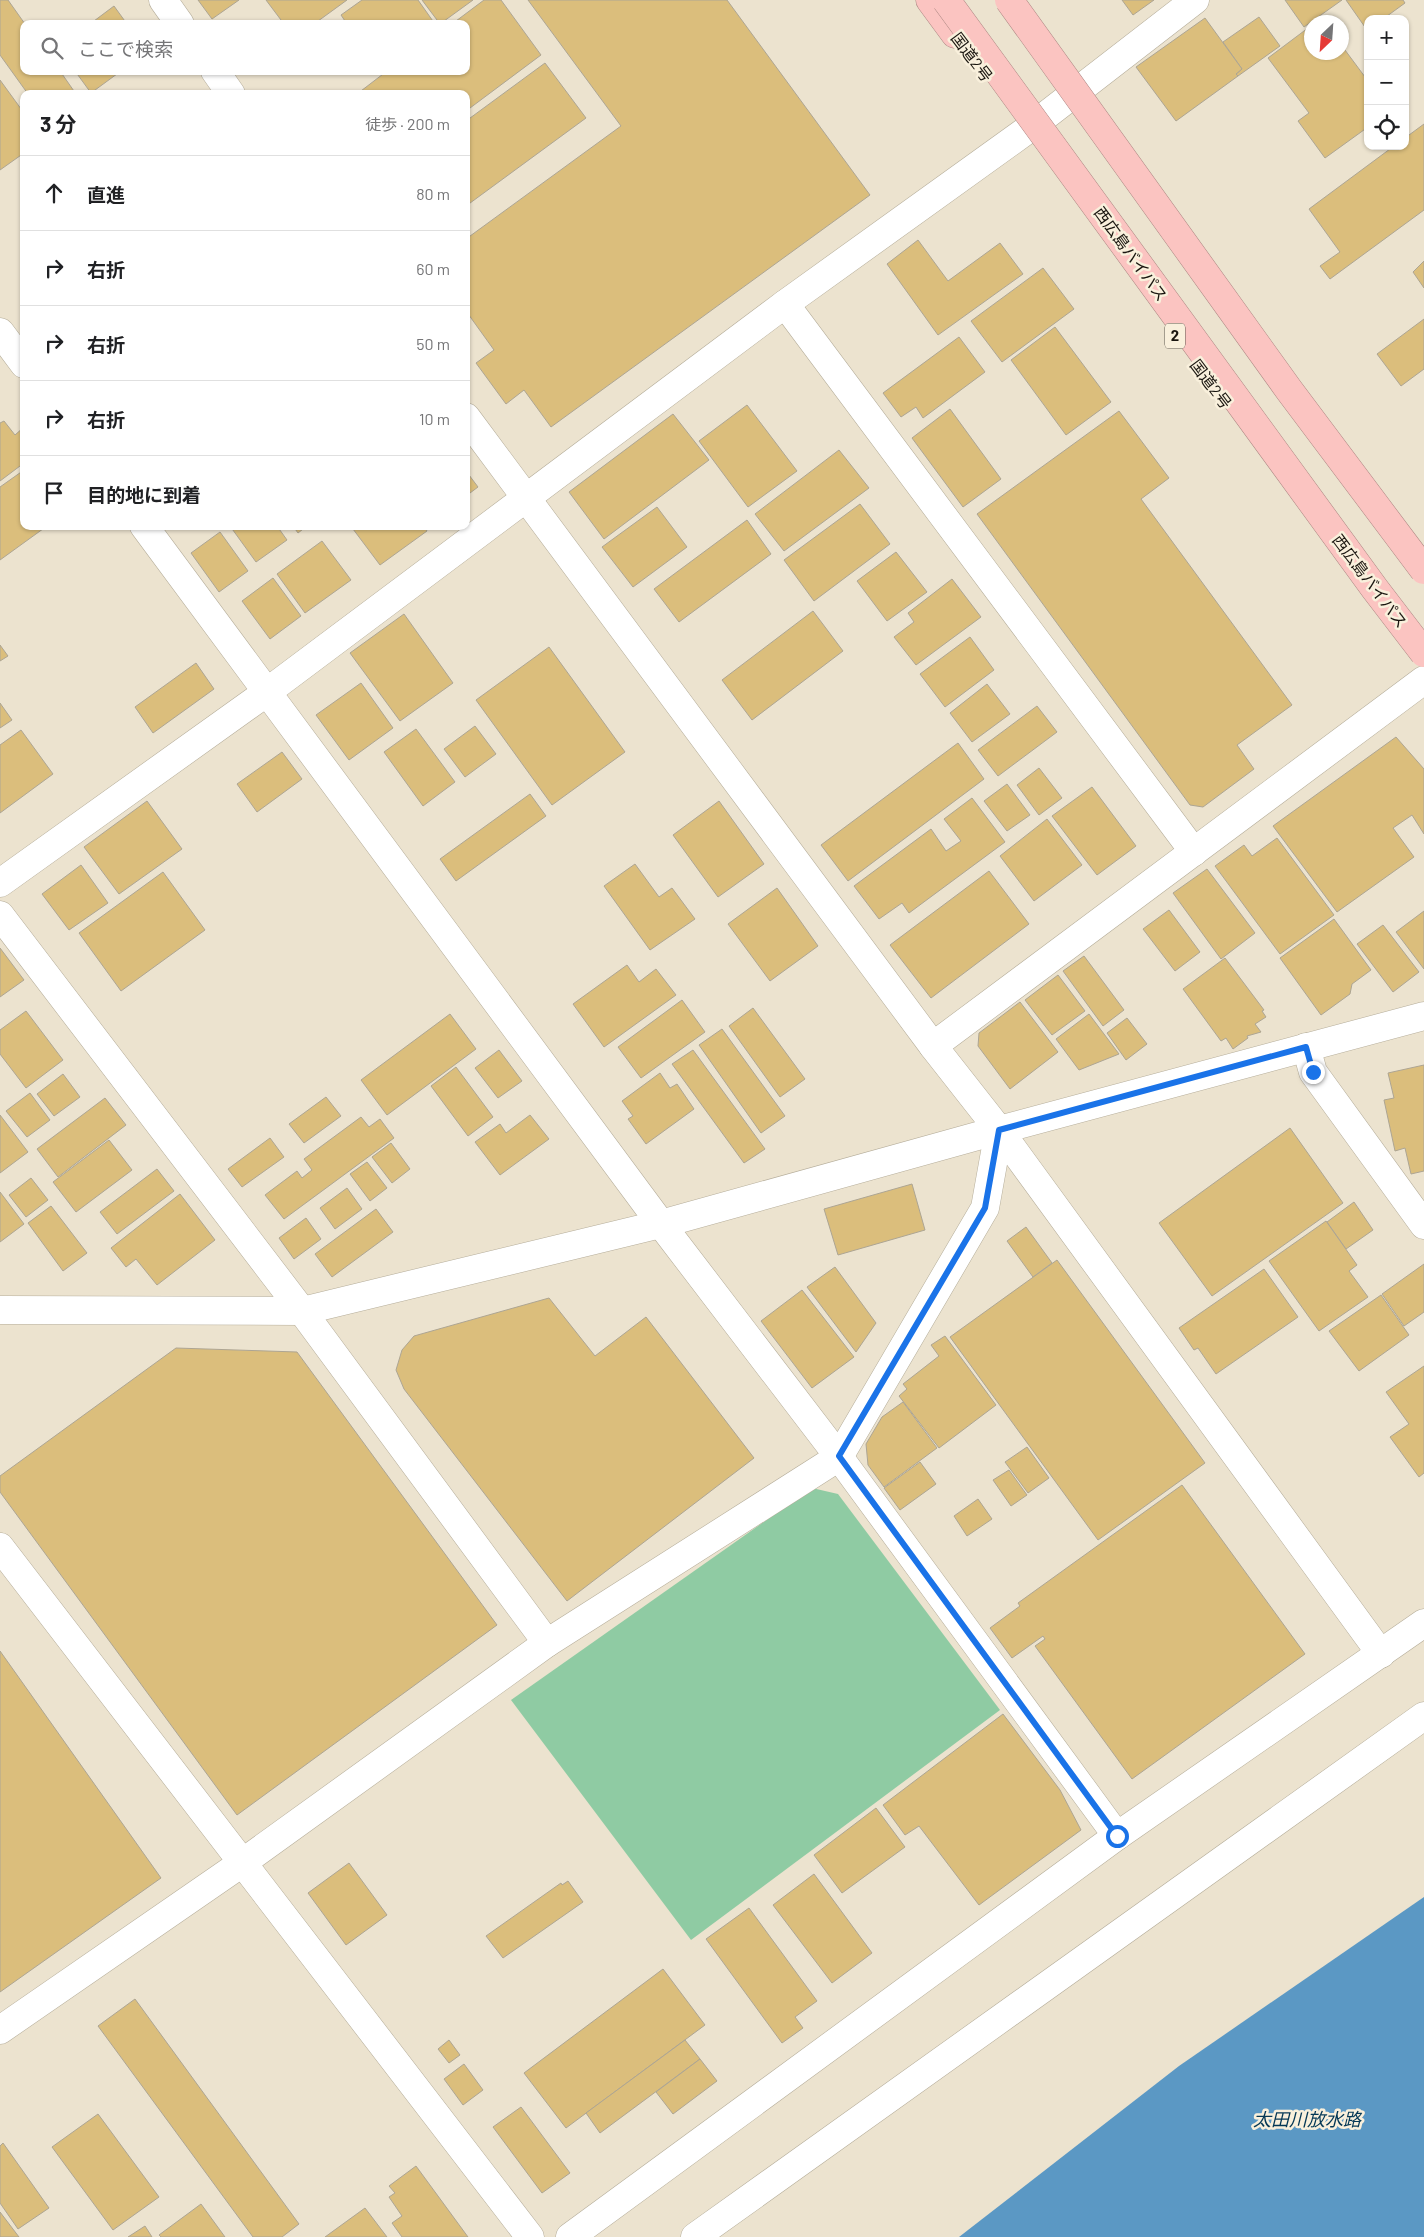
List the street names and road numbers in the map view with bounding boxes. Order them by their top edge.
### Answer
street label: 国道2号 [948,28,997,85]
street label: 西広島バイパス [1091,203,1172,304]
road number: 2 [1165,324,1185,348]
street label: 国道2号 [1187,355,1236,412]
street label: 西広島バイパス [1329,530,1412,631]

